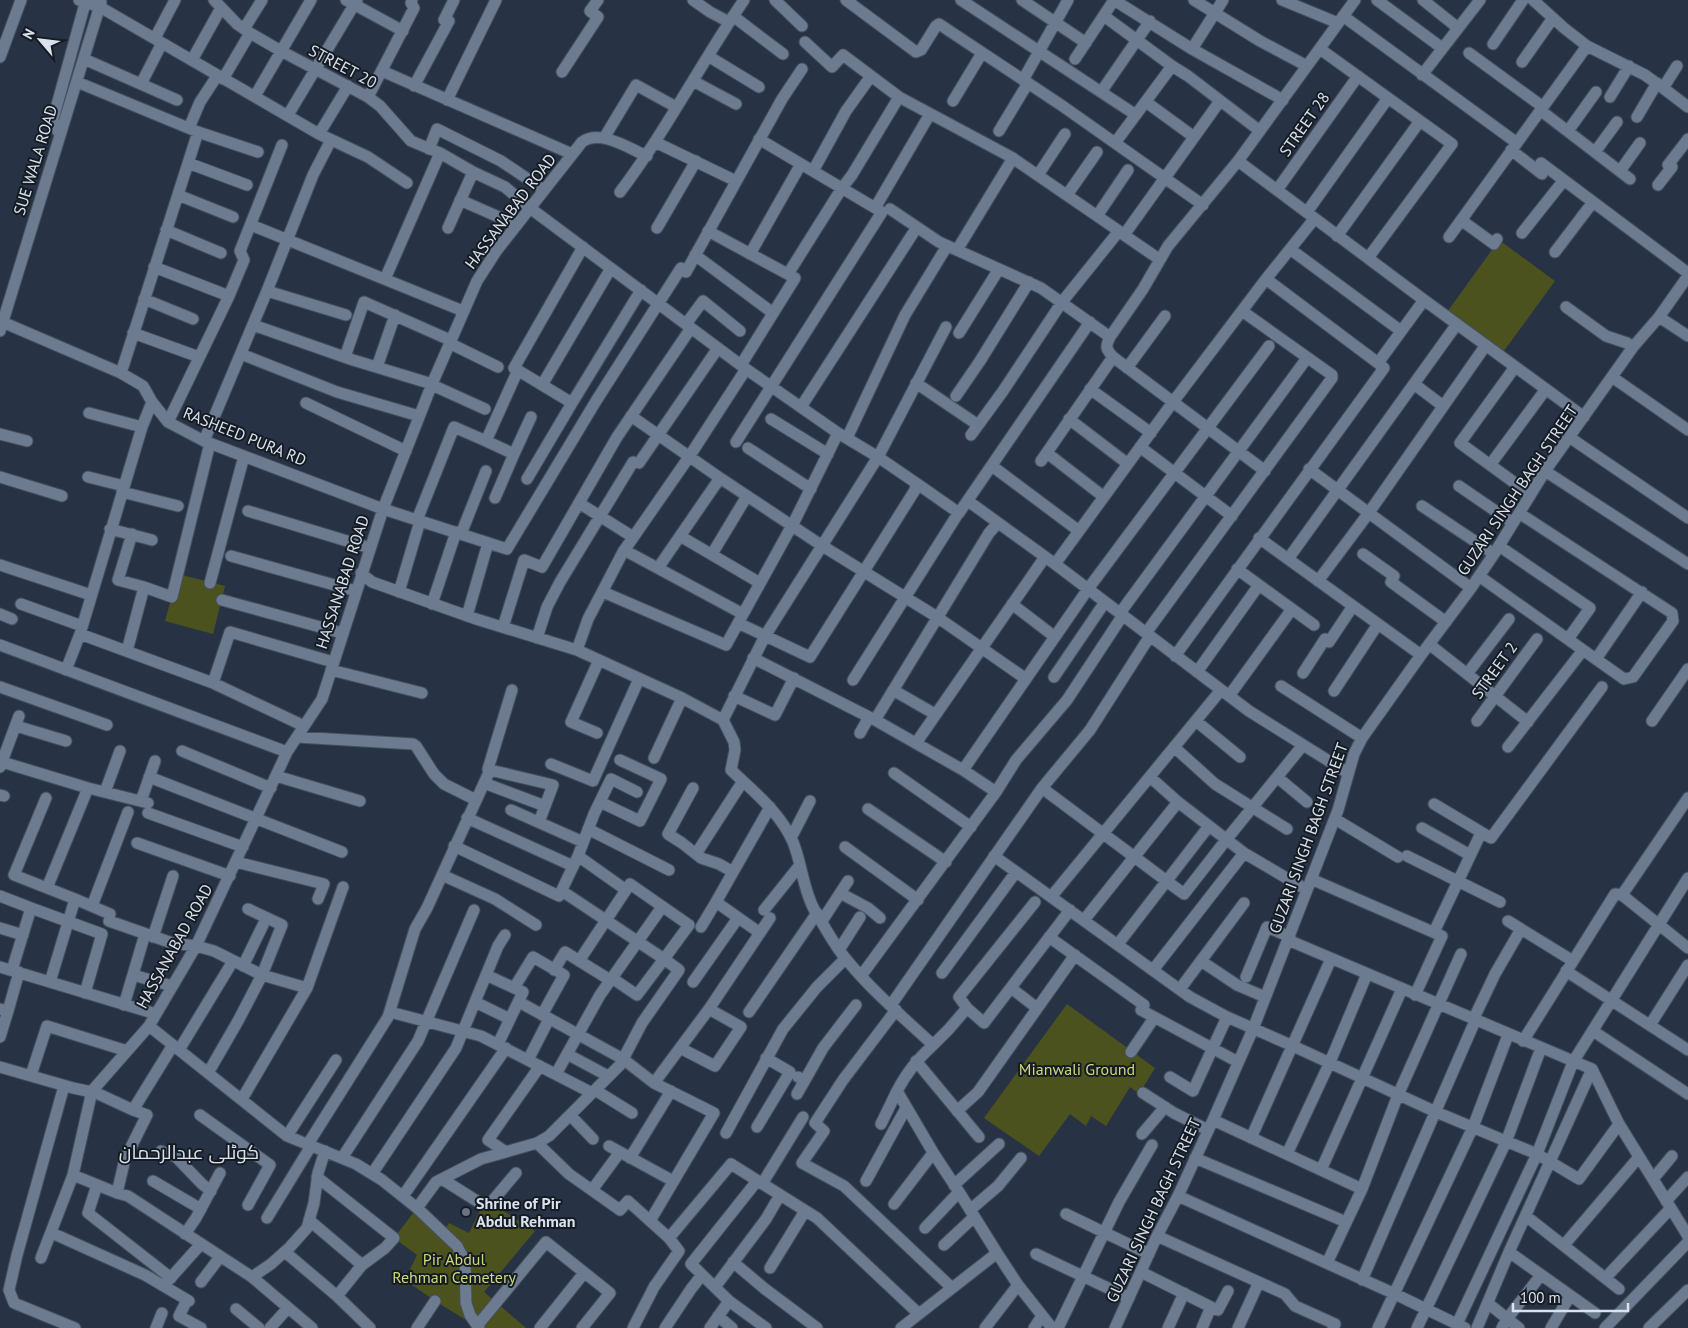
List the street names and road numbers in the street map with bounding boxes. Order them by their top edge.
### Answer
street label: STREET 20 [306,40,381,92]
street label: STREET 28 [1275,88,1333,160]
street label: SUE WALA ROAD [9,102,61,218]
street label: HASSANABAD ROAD [460,149,560,273]
street label: GUZARI SINGH BAGH STREET [1452,401,1582,579]
street label: RASHEED PURA RD [181,402,309,470]
street label: HASSANABAD ROAD [311,513,373,651]
street label: STREET 2 [1467,638,1521,702]
street label: GUZARI SINGH BAGH STREET [1264,740,1352,936]
street label: HASSANABAD ROAD [132,880,216,1012]
street label: GUZARI SINGH BAGH STREET [1101,1114,1205,1305]

